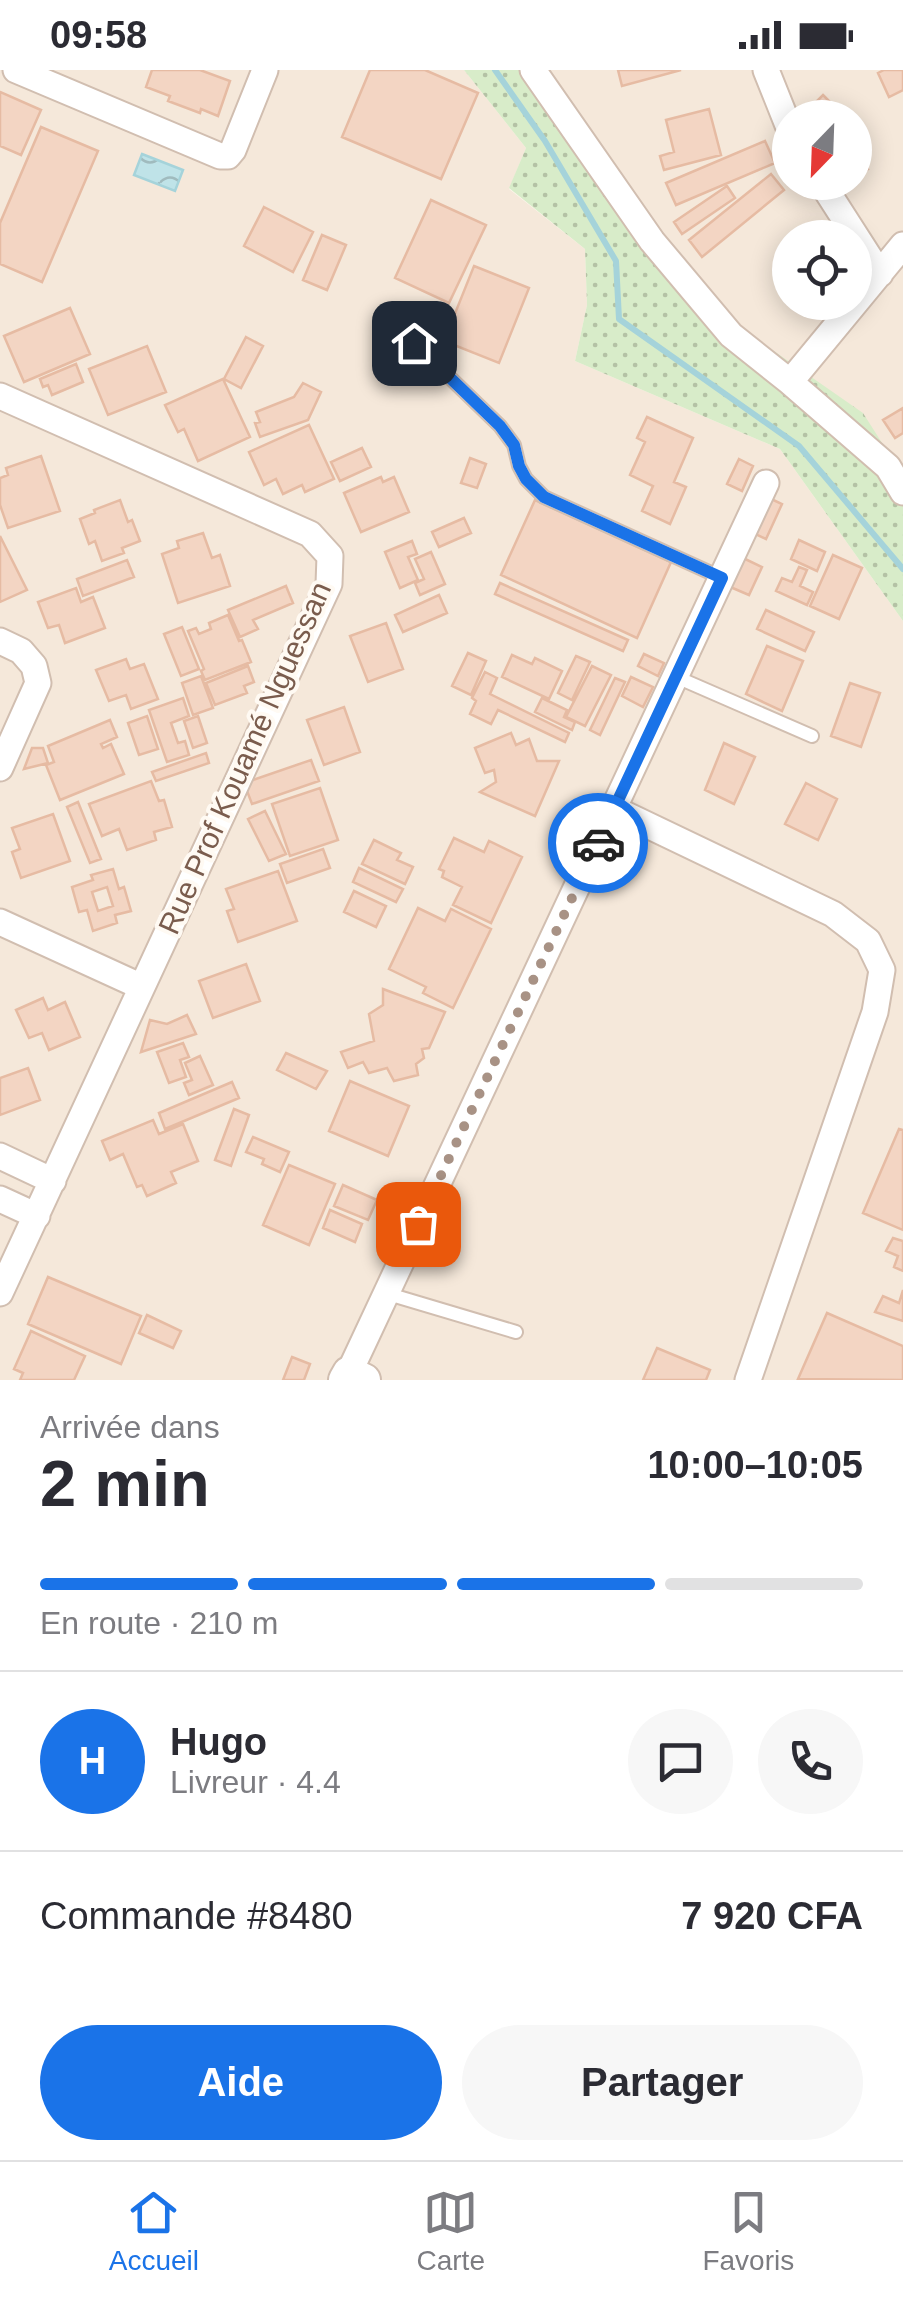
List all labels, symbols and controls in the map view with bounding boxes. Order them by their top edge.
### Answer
text: 09:58 [50,14,147,56]
north arrow [772,100,872,200]
map controls [772,100,872,320]
button: locate [772,220,872,320]
pin [372,301,457,386]
icon: home [387,316,442,371]
street label: Rue Prof Kouamé Nguessan [152,577,337,939]
courier [548,793,648,893]
icon: car [571,816,626,871]
pin [376,1182,461,1267]
icon: bag [391,1197,446,1252]
text: Arrivée dans [40,1409,220,1445]
text: 10:00–10:05 [647,1444,863,1486]
text: 2 min [40,1447,210,1520]
text: En route · 210 m [40,1605,278,1641]
button: chat [628,1709,733,1814]
button: phone [758,1709,863,1814]
text: Hugo [170,1721,267,1763]
text: H [79,1740,106,1782]
text: Livreur · 4.4 [170,1764,341,1800]
text: Commande #8480 [40,1895,353,1937]
text: 7 920 CFA [681,1895,863,1937]
button: Aide [40,2025,442,2140]
button: Partager [462,2025,863,2140]
tab: Accueil [109,2185,199,2277]
tab: Carte [416,2185,485,2277]
tab: Favoris [702,2185,794,2277]

